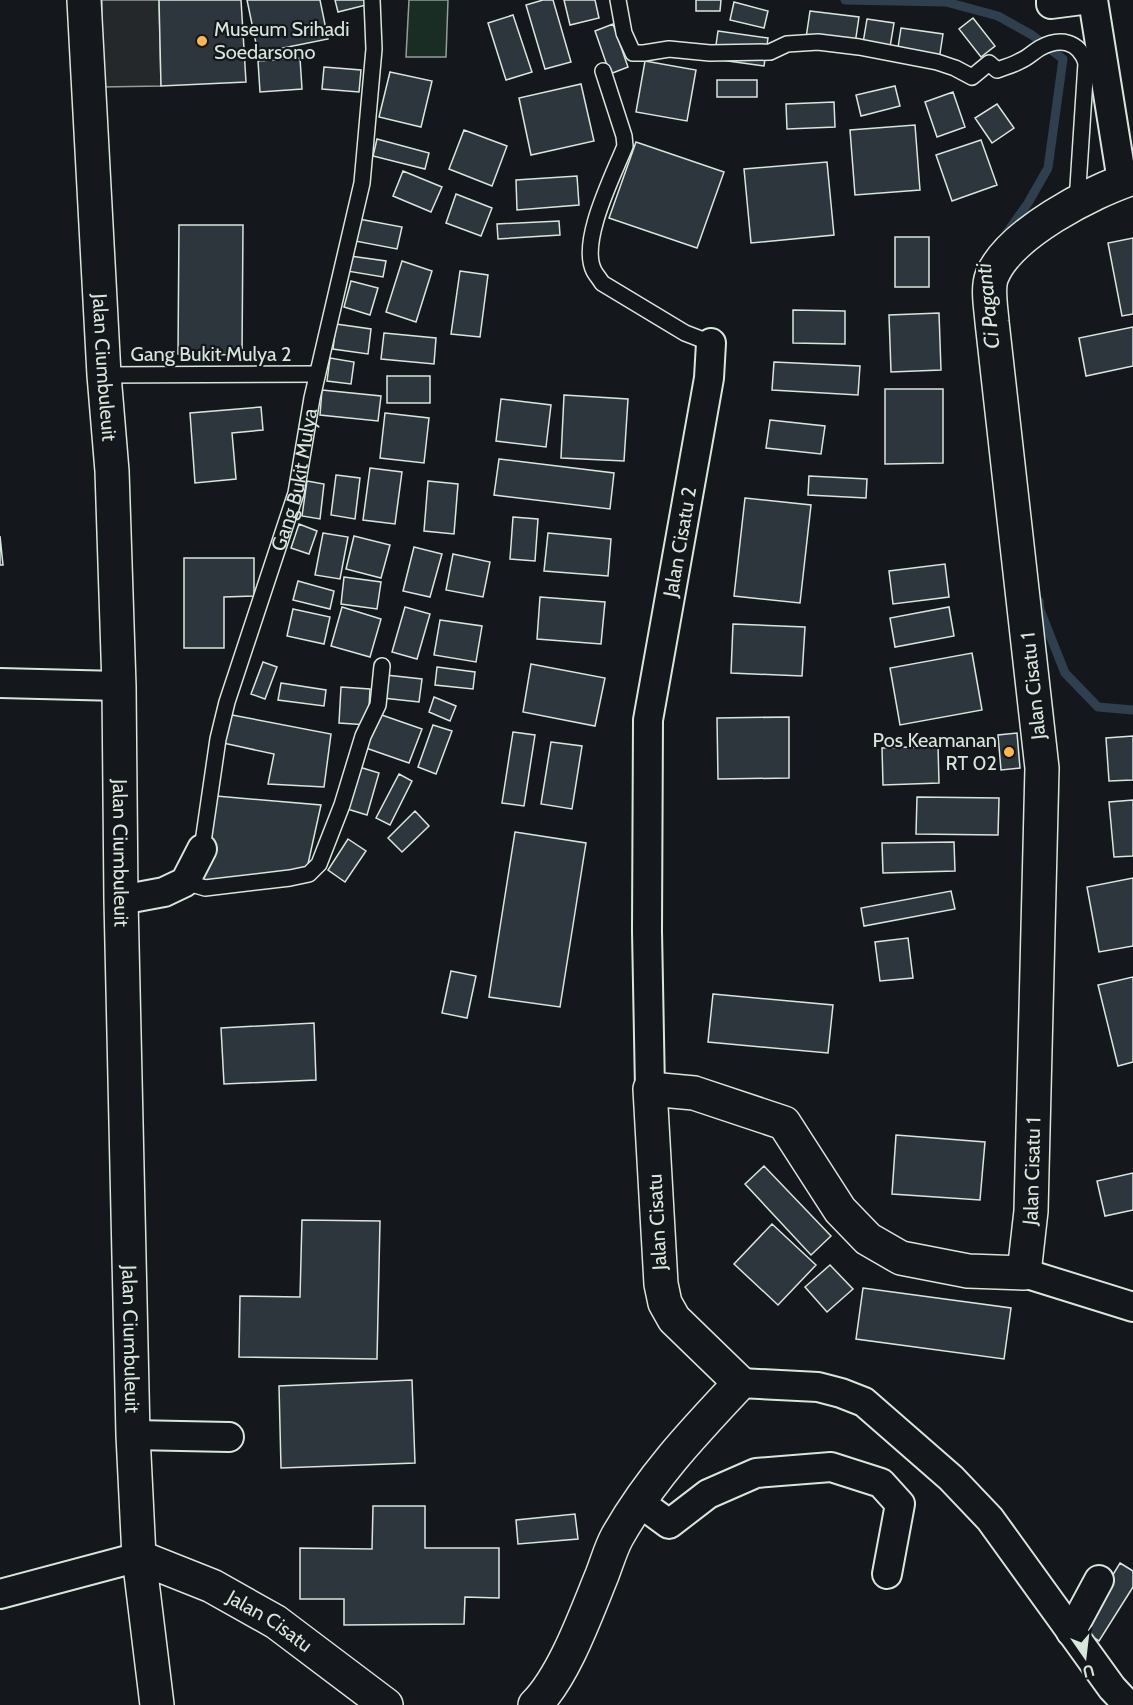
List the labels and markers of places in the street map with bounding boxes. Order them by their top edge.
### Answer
place label: Museum Srihadi Soedarsono [214,17,349,64]
marker: Museum Srihadi Soedarsono [195,34,209,48]
place label: Pos Keamanan RT 02 [872,728,997,775]
marker: Pos Keamanan RT 02 [1002,745,1016,759]

